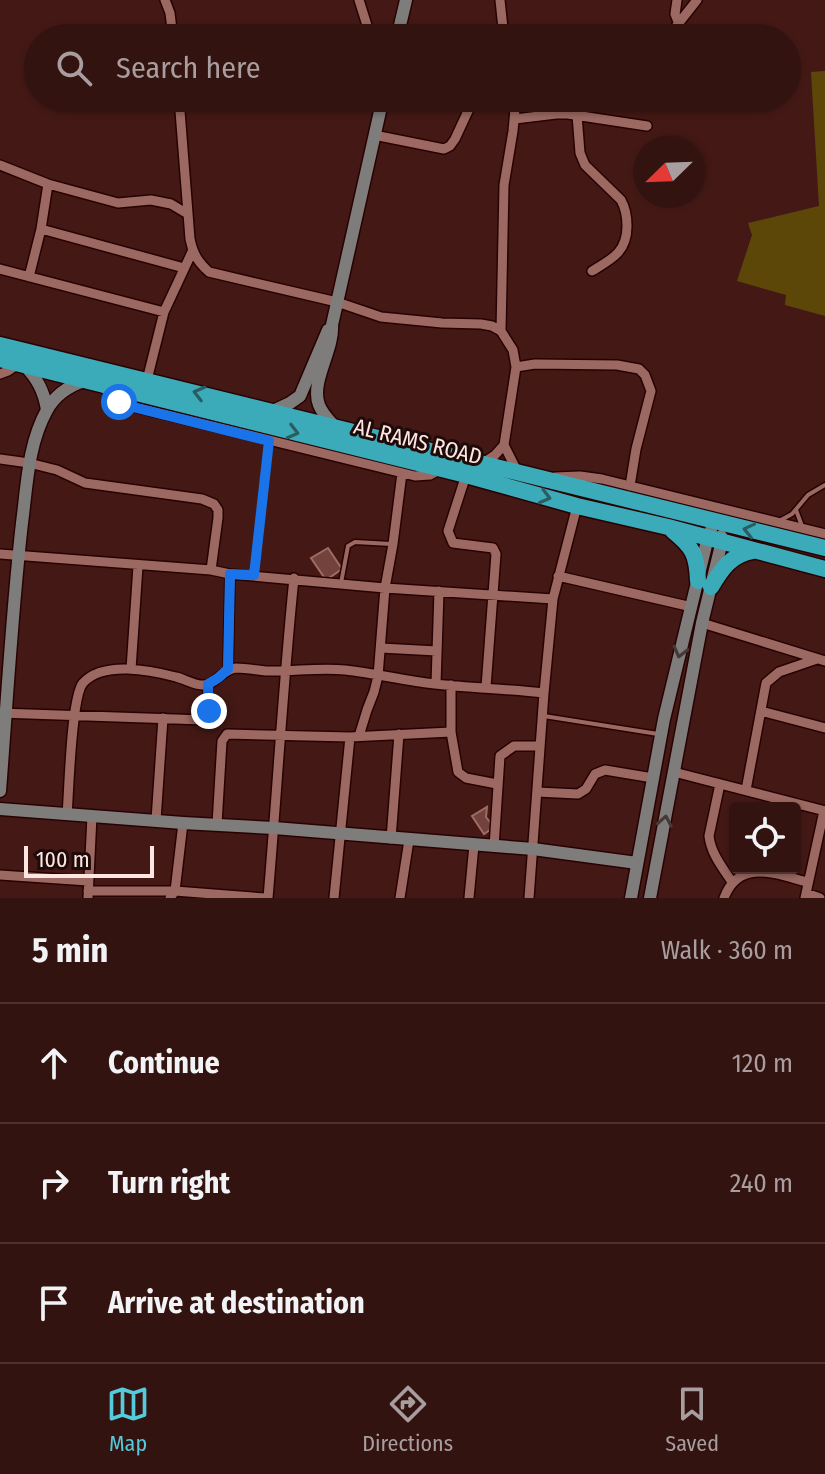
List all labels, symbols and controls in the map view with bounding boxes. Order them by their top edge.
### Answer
search box [24,24,801,112]
icon: search [52,46,96,90]
text: Search here [116,50,261,86]
north arrow [633,136,705,208]
route start [101,384,137,420]
one-way arrow [192,385,206,402]
street label: AL RAMS ROAD [351,413,485,470]
one-way arrow [285,423,299,440]
one-way arrow [537,487,551,504]
one-way arrow [743,522,756,539]
one-way arrow [673,645,690,659]
route end [191,693,227,729]
map controls [729,802,801,874]
button: locate [729,802,801,874]
one-way arrow [655,815,672,828]
scale bar [24,842,154,878]
text: 100 m [36,846,90,873]
text: 5 min [32,930,108,971]
text: Walk · 360 m [661,935,793,966]
icon: ahead [32,1041,76,1085]
text: Continue [108,1045,220,1081]
text: 120 m [732,1048,793,1079]
icon: right [32,1161,76,1205]
text: Turn right [108,1165,230,1201]
text: 240 m [730,1168,793,1199]
icon: arrive [32,1281,76,1325]
text: Arrive at destination [108,1285,365,1321]
tab: Map [106,1382,150,1457]
tab: Directions [362,1382,453,1457]
tab: Saved [665,1382,719,1457]

